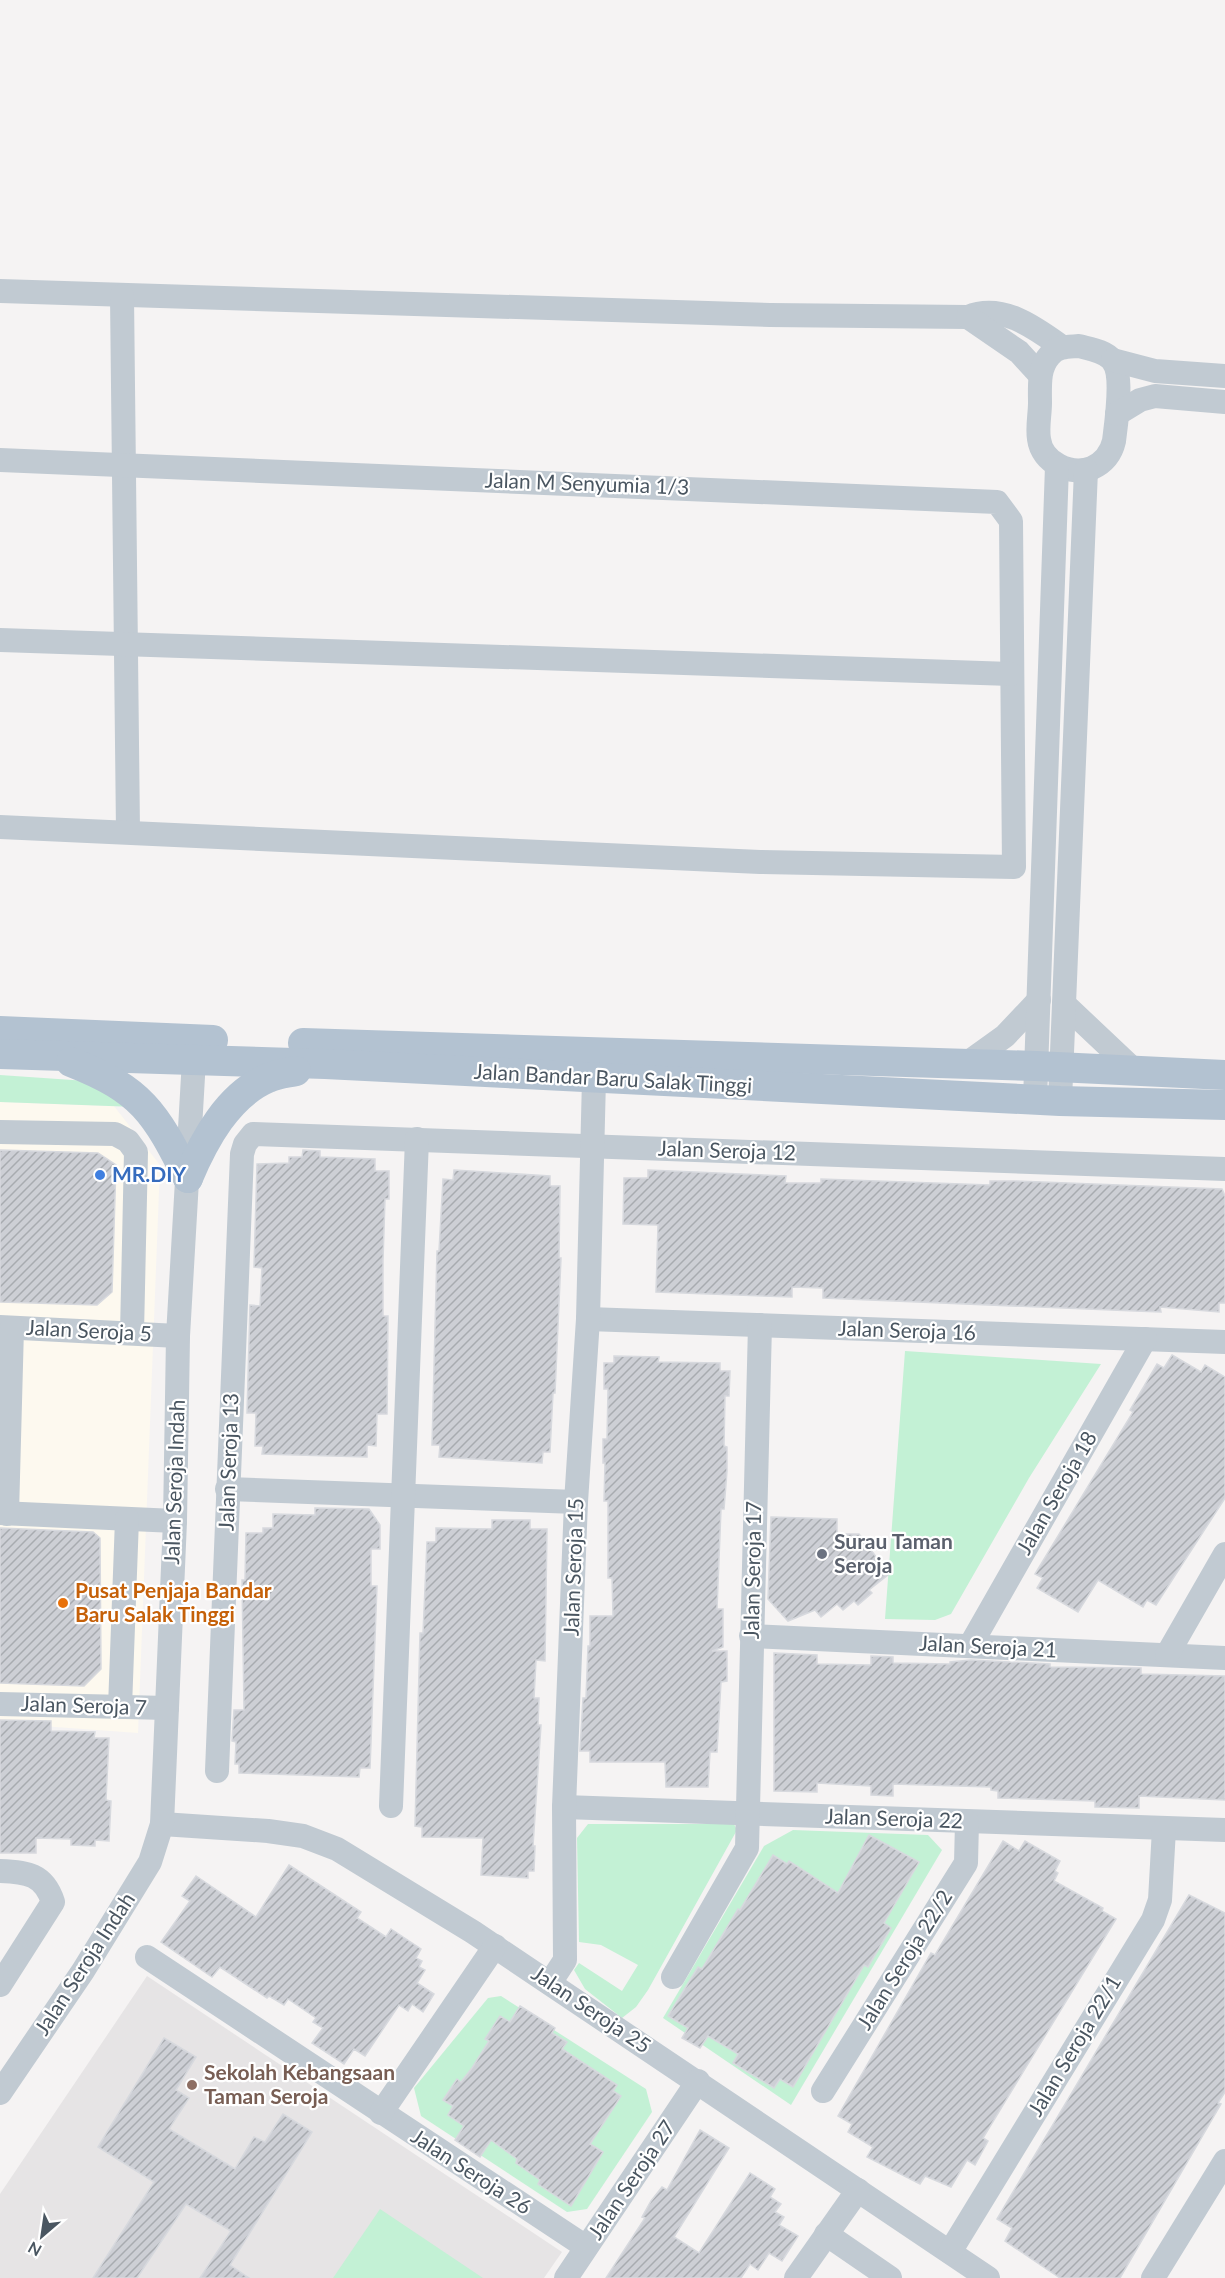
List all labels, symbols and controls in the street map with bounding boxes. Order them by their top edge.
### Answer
street label: Jalan M Senyumia 1/3 [484,466,690,499]
street label: Jalan Bandar Baru Salak Tinggi [473,1058,753,1097]
street label: Jalan Seroja 12 [658,1135,797,1164]
place label: MR.DIY [112,1161,187,1186]
marker: MR.DIY [93,1168,107,1182]
street label: Jalan Seroja 5 [26,1314,153,1345]
street label: Jalan Seroja 16 [838,1315,977,1344]
street label: Jalan Seroja 13 [213,1392,242,1531]
street label: Jalan Seroja Indah [158,1399,189,1565]
street label: Jalan Seroja 18 [1010,1426,1101,1558]
street label: Jalan Seroja 15 [558,1497,587,1636]
street label: Jalan Seroja 17 [738,1501,765,1639]
place label: Surau Taman Seroja [834,1528,953,1577]
marker: Surau Taman Seroja [815,1547,829,1561]
place label: Pusat Penjaja Bandar Baru Salak Tinggi [75,1577,272,1626]
marker: Pusat Penjaja Bandar Baru Salak Tinggi [56,1596,70,1610]
street label: Jalan Seroja 21 [918,1629,1058,1662]
street label: Jalan Seroja 7 [21,1690,147,1719]
street label: Jalan Seroja 22 [825,1803,964,1832]
street label: Jalan Seroja 22/2 [851,1885,957,2034]
street label: Jalan Seroja Indah [28,1887,139,2039]
street label: Jalan Seroja 25 [528,1960,656,2058]
street label: Jalan Seroja 22/1 [1022,1970,1126,2120]
place label: Sekolah Kebangsaan Taman Seroja [204,2059,395,2108]
marker: Sekolah Kebangsaan Taman Seroja [185,2078,199,2092]
street label: Jalan Seroja 27 [582,2115,680,2243]
street label: Jalan Seroja 26 [407,2123,537,2219]
north arrow [12,2206,72,2266]
text: N [24,2238,44,2261]

